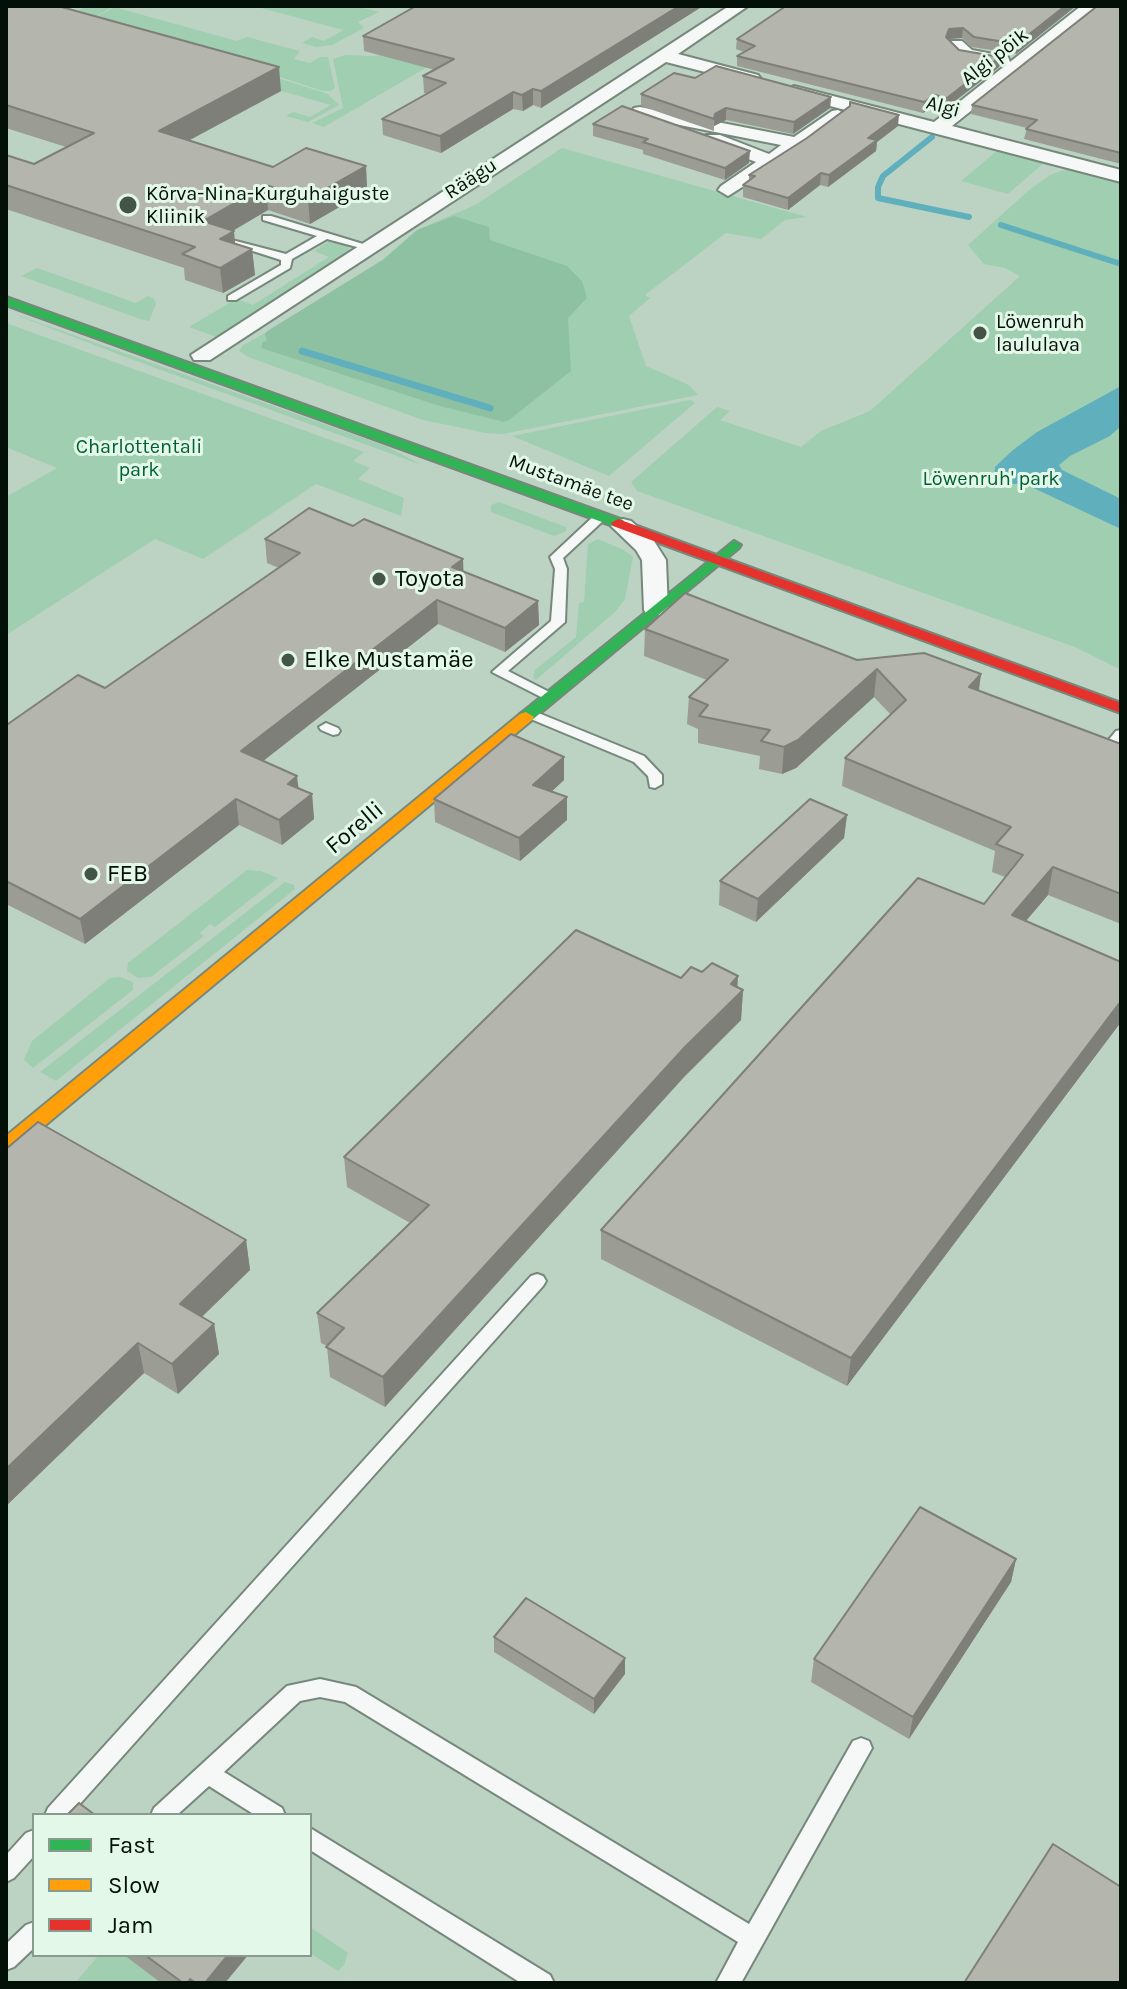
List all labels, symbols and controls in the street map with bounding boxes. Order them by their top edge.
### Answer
street label: Algi põik [957,23,1033,91]
street label: Algi [923,91,963,123]
street label: Räägu [440,153,502,205]
place label: Kõrva-Nina-Kurguhaiguste Kliinik [146,182,389,229]
marker: Kõrva-Nina-Kurguhaiguste Kliinik [117,194,139,216]
place label: Löwenruh laululava [996,310,1085,357]
marker: Löwenruh laululava [971,324,989,342]
park label: Charlottentali park [76,435,202,482]
street label: Mustamäe tee [505,449,637,517]
park label: Löwenruh' park [922,467,1060,491]
place label: Toyota [395,565,465,593]
marker: Toyota [370,570,388,588]
place label: Elke Mustamäe [304,646,473,674]
marker: Elke Mustamäe [279,651,297,669]
street label: Forelli [320,796,390,860]
place label: FEB [107,860,148,888]
marker: FEB [82,865,100,883]
legend [32,1813,312,1957]
text: Fast [108,1831,155,1859]
text: Slow [108,1871,160,1899]
text: Jam [108,1911,153,1939]

